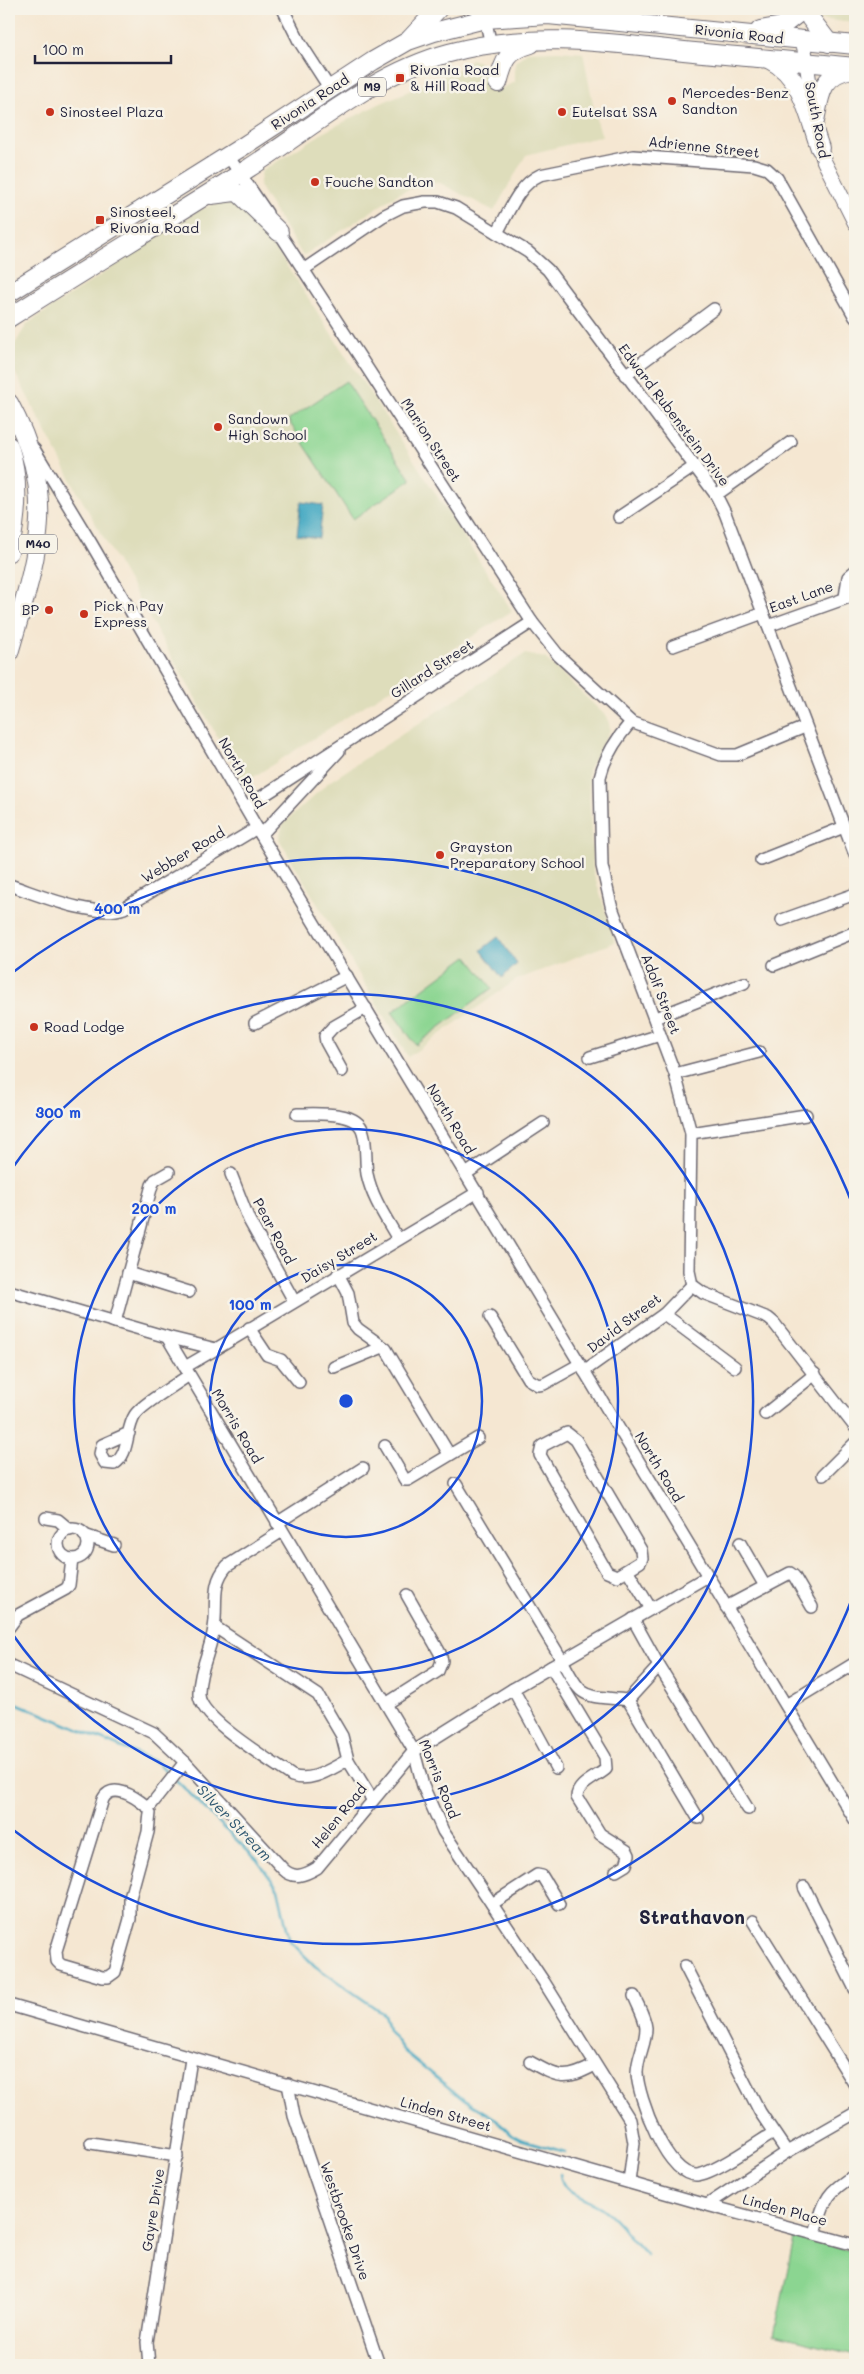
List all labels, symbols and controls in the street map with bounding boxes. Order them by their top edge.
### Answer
street label: Rivonia Road [694,19,784,48]
scale bar [35,32,171,64]
text: 100 m [42,39,84,59]
place label: Rivonia Road & Hill Road [410,60,499,95]
street label: Rivonia Road [267,69,352,134]
marker: Rivonia Road & Hill Road [394,72,406,84]
road number: M9 [358,77,386,96]
street label: South Road [801,80,834,160]
place label: Mercedes-Benz Sandton [682,83,789,118]
marker: Mercedes-Benz Sandton [666,95,678,107]
place label: Sinosteel Plaza [60,102,164,121]
place label: Eutelsat SSA [572,102,658,121]
marker: Sinosteel Plaza [44,106,56,118]
marker: Eutelsat SSA [556,106,568,118]
street label: Adrienne Street [647,131,761,162]
place label: Fouche Sandton [325,172,434,191]
marker: Fouche Sandton [309,176,321,188]
place label: Sinosteel, Rivonia Road [110,202,199,237]
marker: Sinosteel, Rivonia Road [94,214,106,226]
street label: Edward Rubenstein Drive [614,340,734,490]
street label: Marion Street [397,394,466,485]
place label: Sandown High School [228,409,307,444]
marker: Sandown High School [212,421,224,433]
road number: M40 [19,534,57,554]
street label: East Lane [766,576,835,617]
place label: Pick n Pay Express [94,596,164,631]
place label: BP [22,600,39,619]
marker: BP [43,604,55,616]
marker: Pick n Pay Express [78,608,90,620]
street label: Gillard Street [387,635,477,703]
street label: North Road [214,734,270,812]
street label: Webber Road [138,822,228,887]
place label: Grayston Preparatory School [450,837,585,872]
marker: Grayston Preparatory School [434,849,446,861]
text: 400 m [94,898,140,918]
street label: Adolf Street [637,951,686,1037]
place label: Road Lodge [44,1017,125,1036]
marker: Road Lodge [28,1021,40,1033]
street label: North Road [423,1080,480,1158]
text: 300 m [35,1102,81,1122]
street label: Pear Road [249,1194,300,1267]
text: 200 m [132,1198,177,1218]
street label: Daisy Street [297,1226,380,1287]
street label: David Street [583,1289,665,1357]
text: 100 m [228,1294,272,1314]
street label: Morris Road [208,1385,267,1467]
centre of rings [337,1392,355,1410]
street label: North Road [631,1428,688,1506]
street label: Morris Road [415,1736,464,1821]
street label: Helen Road [307,1779,371,1852]
water label: Silver Stream [193,1780,277,1865]
district label: Strathavon [639,1904,745,1929]
street label: Linden Street [398,2091,494,2136]
street label: Westbrooke Drive [316,2159,375,2283]
street label: Gayre Drive [137,2167,168,2253]
street label: Linden Place [741,2189,830,2230]

